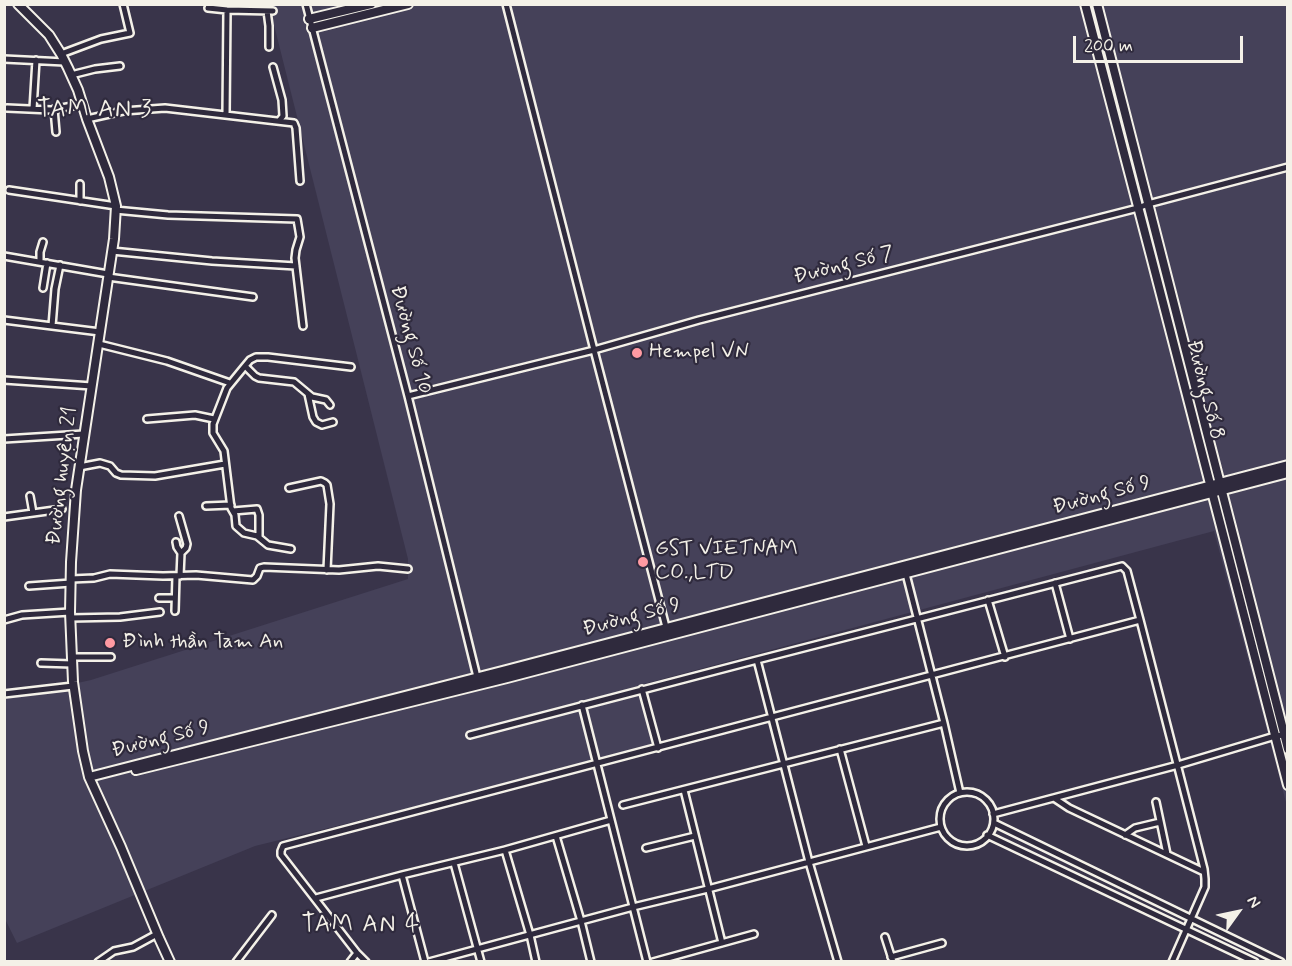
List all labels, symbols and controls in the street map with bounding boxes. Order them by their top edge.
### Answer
scale bar [1076,24,1246,62]
text: 200 m [1084,34,1133,58]
district label: TAM AN 3 [36,97,154,125]
street label: Đường Số 7 [791,241,897,291]
street label: Đường Số 10 [383,283,437,397]
street label: Đường Số 8 [1179,337,1229,443]
place label: Hempel VN [649,340,749,366]
marker: Hempel VN [630,346,644,360]
street label: Đường huyện 21 [42,406,84,546]
street label: Đường Số 9 [1050,471,1154,521]
place label: GST VIETNAM CO.,LTD [655,537,798,587]
marker: GST VIETNAM CO.,LTD [636,555,650,569]
street label: Đường Số 9 [580,593,684,643]
place label: Đình thần Tam An [122,630,283,656]
marker: Đình thần Tam An [103,636,117,650]
street label: Đường Số 9 [109,716,213,764]
north arrow [1208,882,1268,942]
text: N [1242,892,1265,912]
district label: TAM AN 4 [301,912,421,940]

